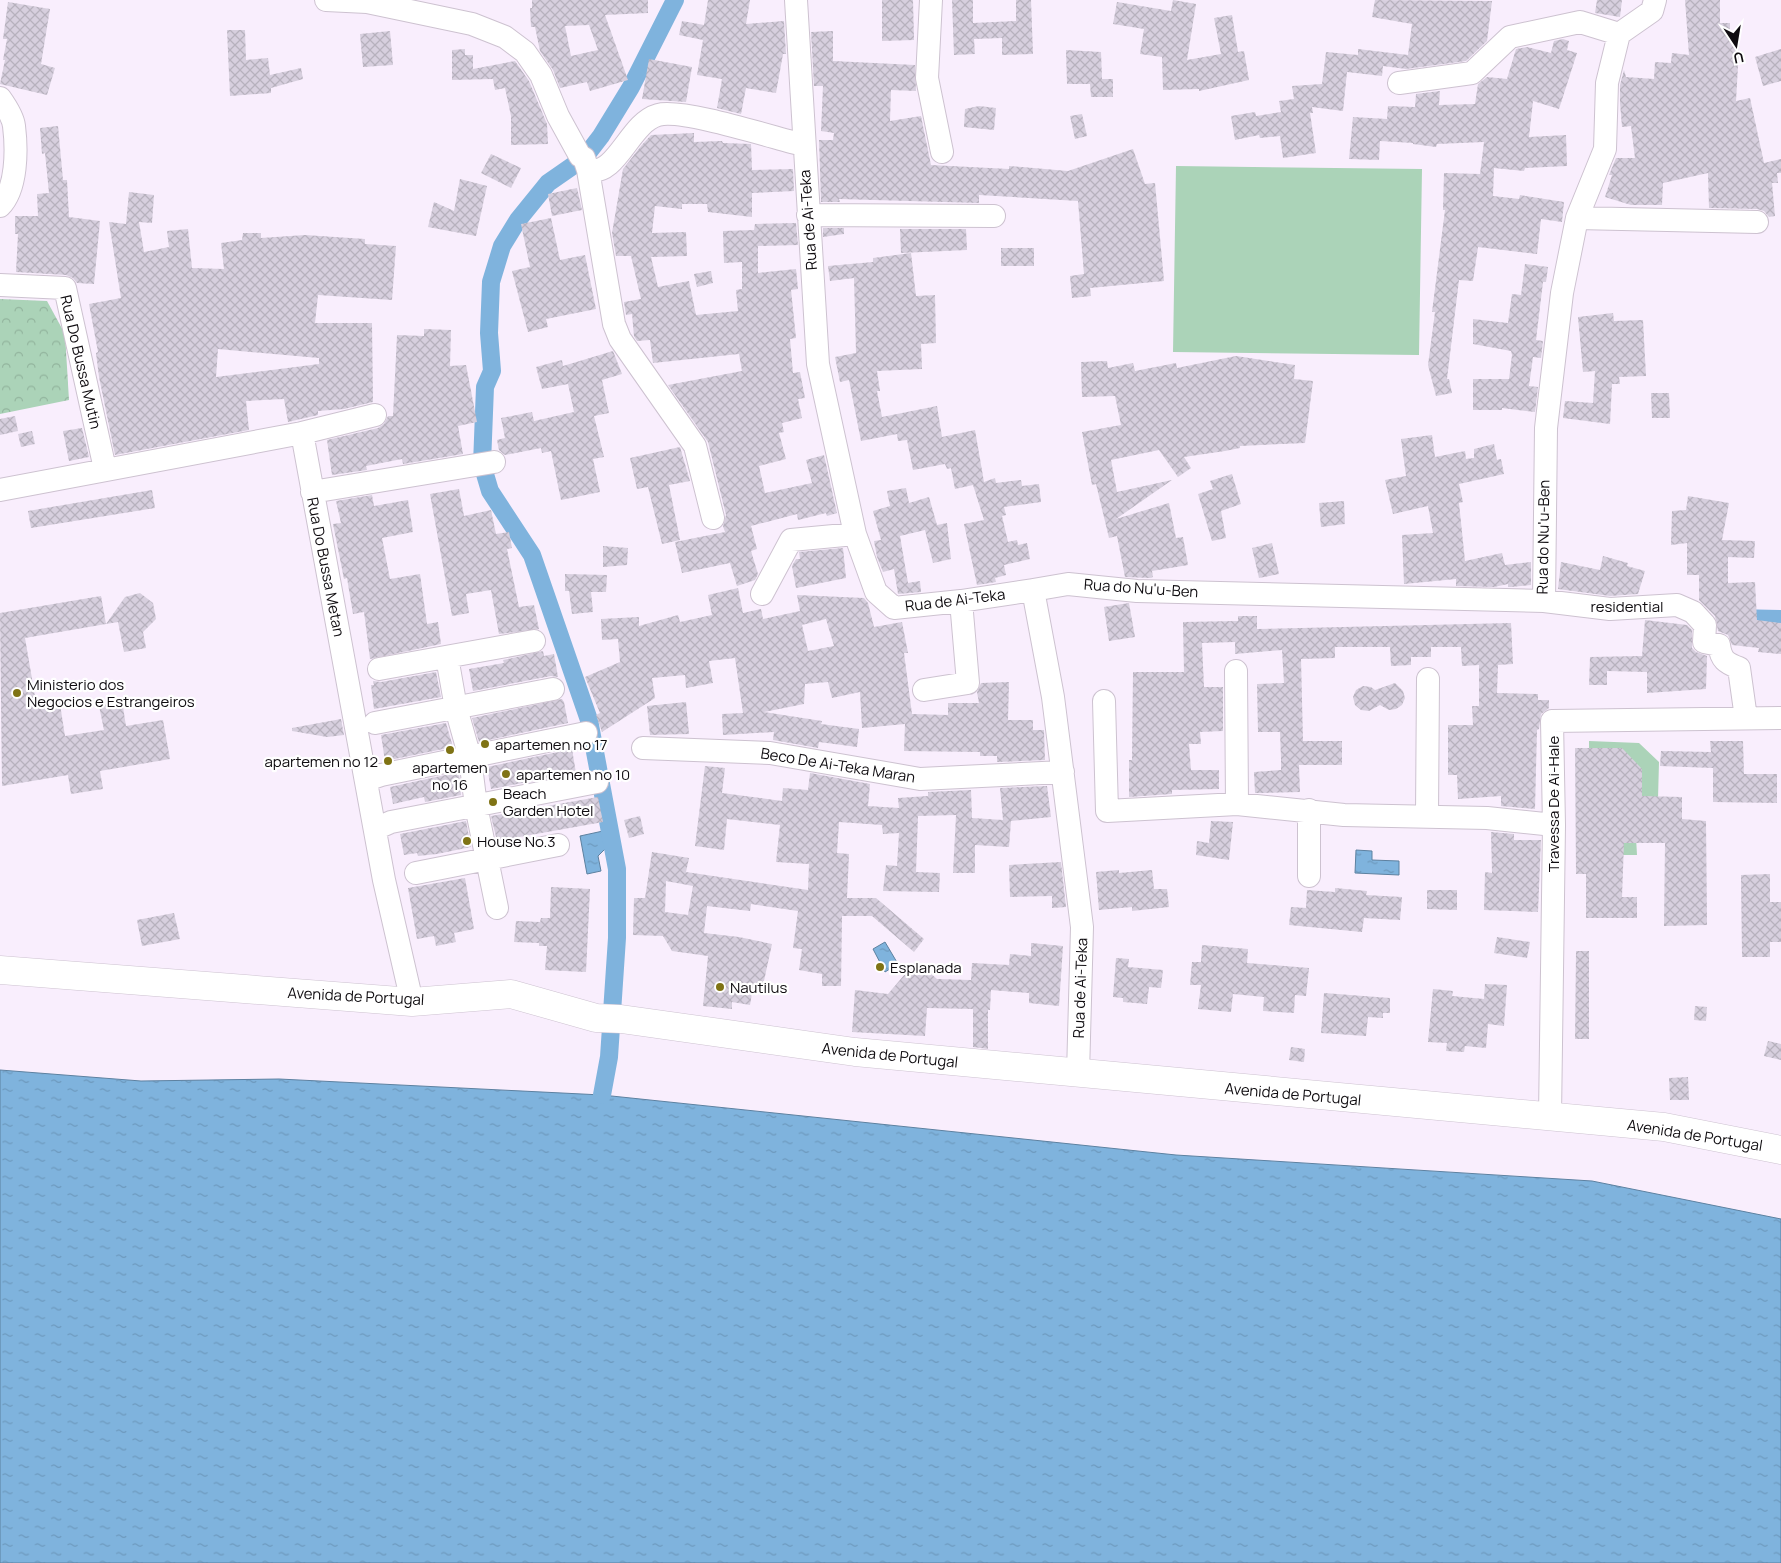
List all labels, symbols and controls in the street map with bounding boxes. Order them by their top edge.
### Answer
north arrow [1711,20,1761,70]
text: U [1732,48,1746,69]
street label: Rua de Ai-Teka [794,169,822,271]
street label: Rua Do Bussa Mutin [55,293,107,431]
street label: Rua do Nu'u-Ben [1532,479,1555,595]
street label: Rua Do Bussa Metan [302,496,350,639]
street label: Rua do Nu'u-Ben [1083,574,1199,602]
street label: Rua de Ai-Teka [904,583,1006,617]
street label: residential [1590,596,1664,617]
place label: Ministerio dos Negocios e Estrangeiros [27,674,195,712]
marker: Ministerio dos Negocios e Estrangeiros [11,687,23,699]
place label: apartemen no 17 [495,734,607,755]
street label: Travessa De Ai-Hale [1543,736,1564,872]
marker: apartemen no 17 [479,738,491,750]
street label: Beco De Ai-Teka Maran [759,742,917,788]
marker: apartemen no 16 [444,744,456,756]
place label: apartemen no 12 [265,751,378,772]
marker: apartemen no 12 [382,755,394,767]
place label: apartemen no 16 [412,757,488,795]
place label: apartemen no 10 [516,764,630,785]
marker: apartemen no 10 [500,768,512,780]
place label: Beach Garden Hotel [503,783,594,821]
marker: Beach Garden Hotel [487,796,499,808]
place label: House No.3 [477,831,556,852]
marker: House No.3 [461,835,473,847]
street label: Rua de Ai-Teka [1068,937,1092,1039]
place label: Esplanada [890,957,962,978]
marker: Esplanada [874,961,886,973]
place label: Nautilus [730,977,787,998]
marker: Nautilus [714,981,726,993]
street label: Avenida de Portugal [287,982,425,1010]
street label: Avenida de Portugal [821,1037,959,1073]
street label: Avenida de Portugal [1224,1078,1362,1110]
street label: Avenida de Portugal [1626,1114,1764,1156]

